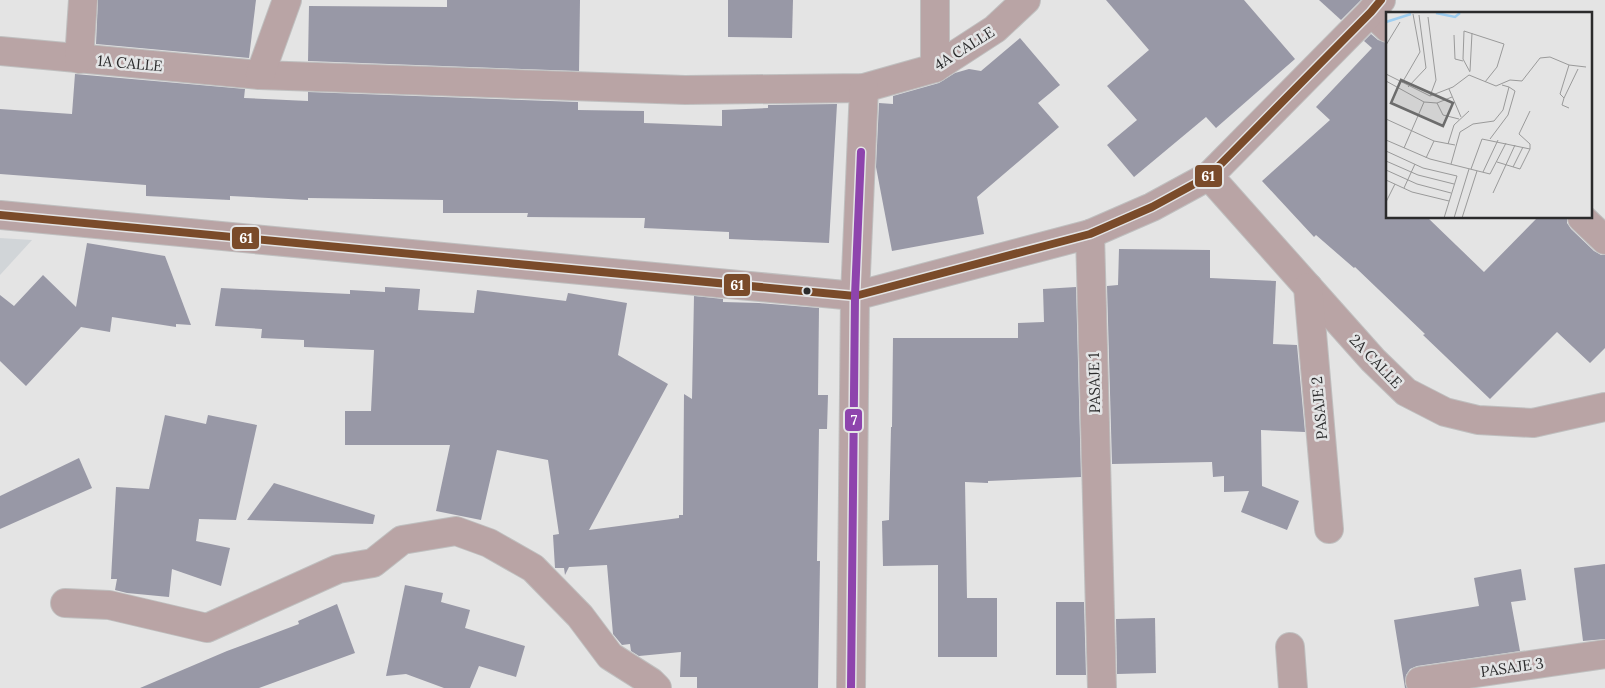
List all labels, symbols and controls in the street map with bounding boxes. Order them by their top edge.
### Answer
inset map [1386,12,1592,219]
street label: 4A CALLE [930,22,998,74]
street label: 1A CALLE [97,51,163,75]
line badge: 61 [1194,164,1223,188]
text: 61 [1201,167,1215,185]
line badge: 61 [231,226,260,250]
text: 61 [239,229,253,247]
line badge: 61 [723,273,751,297]
text: 61 [730,276,744,294]
unlabelled marker [802,286,812,296]
street label: 2A CALLE [1346,330,1406,392]
street label: PASAJE 1 [1084,352,1104,414]
street label: PASAJE 2 [1307,376,1331,440]
line badge: 7 [844,408,863,432]
text: 7 [851,411,858,429]
street label: PASAJE 3 [1479,653,1545,681]

